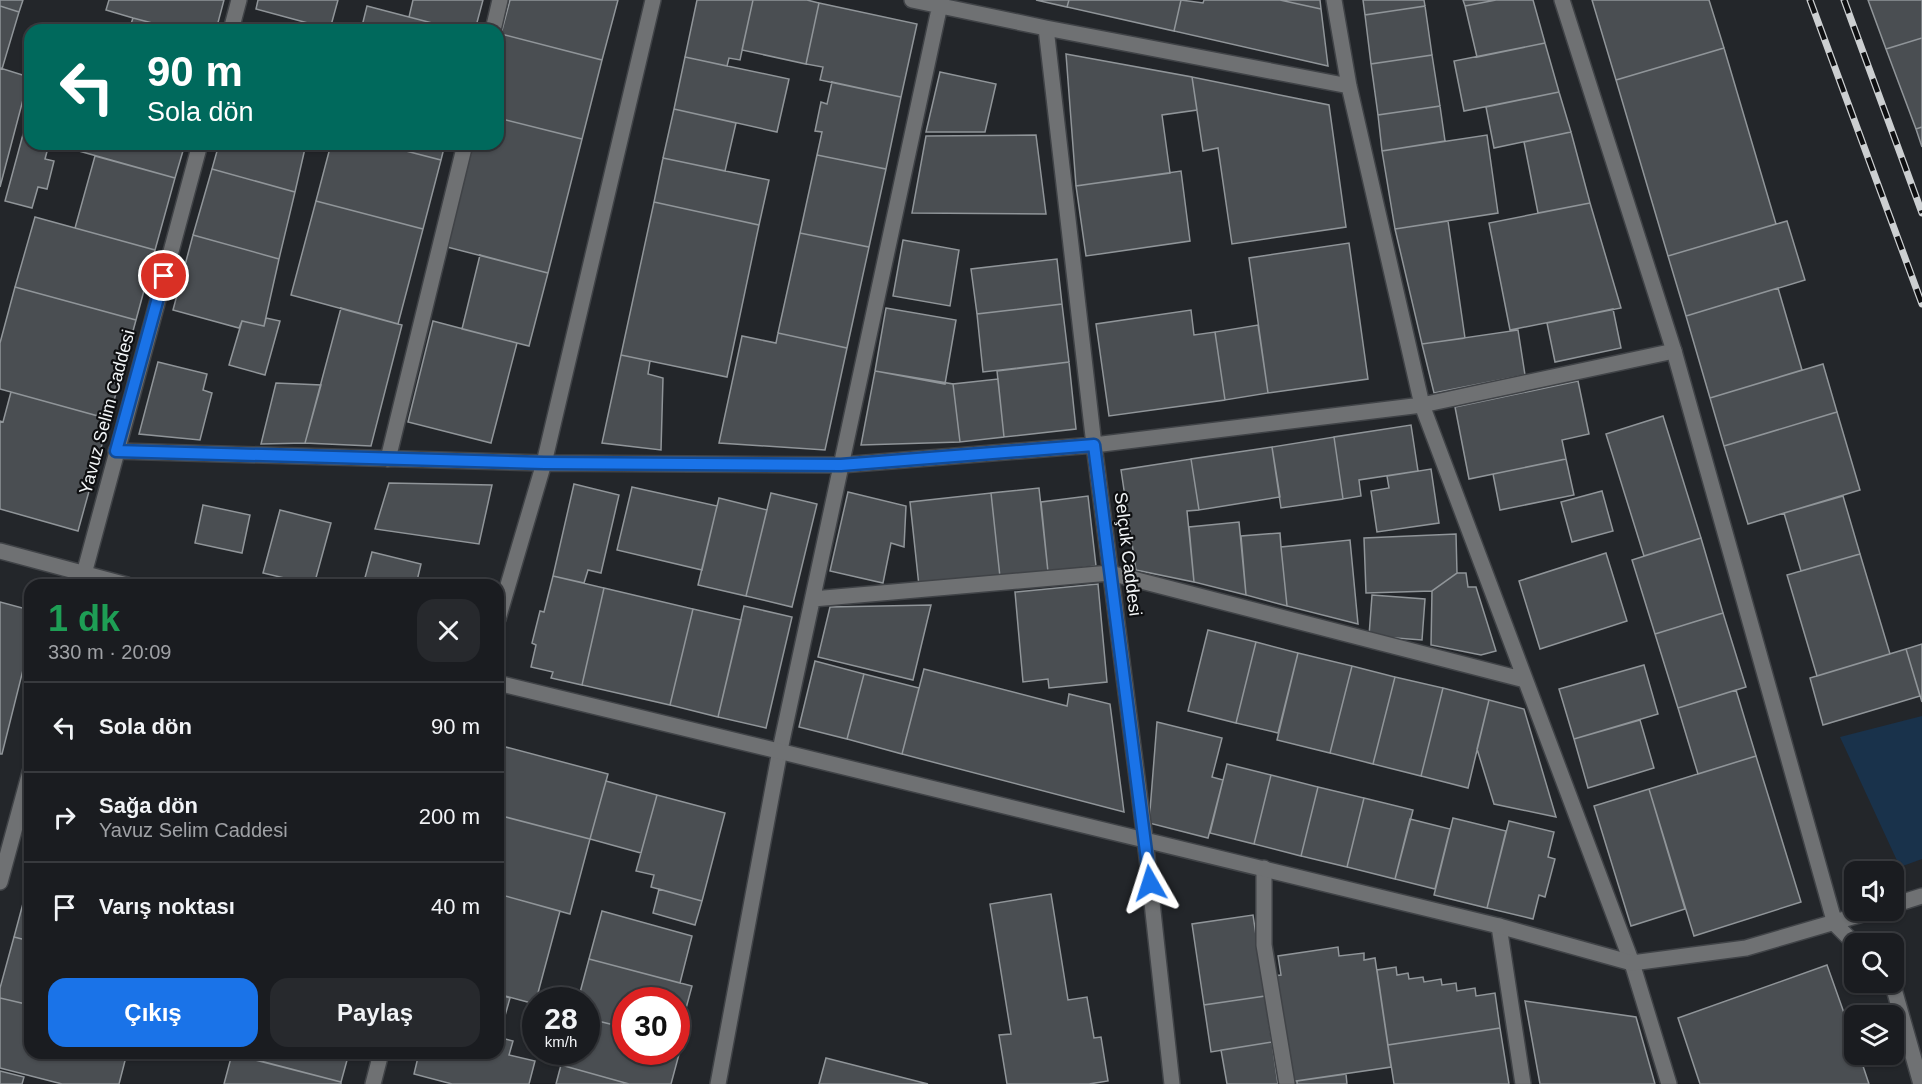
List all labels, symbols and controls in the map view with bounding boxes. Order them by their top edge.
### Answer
icon: left [48,48,126,126]
text: 90 m [147,48,243,95]
text: Sola dön [147,97,254,127]
pin [138,250,189,301]
icon: arrive [147,259,180,292]
street label: Yavuz Selim Caddesi [75,327,139,497]
street label: Selçuk Caddesi [1110,491,1146,617]
text: 1 dk [48,598,120,639]
button: close [417,599,480,662]
text: 330 m · 20:09 [48,641,171,663]
icon: left [48,711,81,744]
text: Sola dön [99,714,192,739]
text: 90 m [431,714,480,739]
text: Sağa dön [99,793,198,818]
icon: right [48,801,81,834]
text: 200 m [419,804,480,829]
text: Yavuz Selim Caddesi [99,819,288,841]
position arrow [1118,851,1182,915]
map controls [1844,861,1904,1065]
button: sound [1844,861,1904,921]
icon: arrive [48,891,81,924]
text: Varış noktası [99,894,235,919]
text: 40 m [431,894,480,919]
button: search [1844,933,1904,993]
button: Çıkış [48,978,258,1047]
button: Paylaş [270,978,480,1047]
speed limit sign: 30 [612,987,690,1065]
text: 28 [544,1002,578,1035]
button: layers [1844,1005,1904,1065]
text: km/h [545,1033,577,1050]

